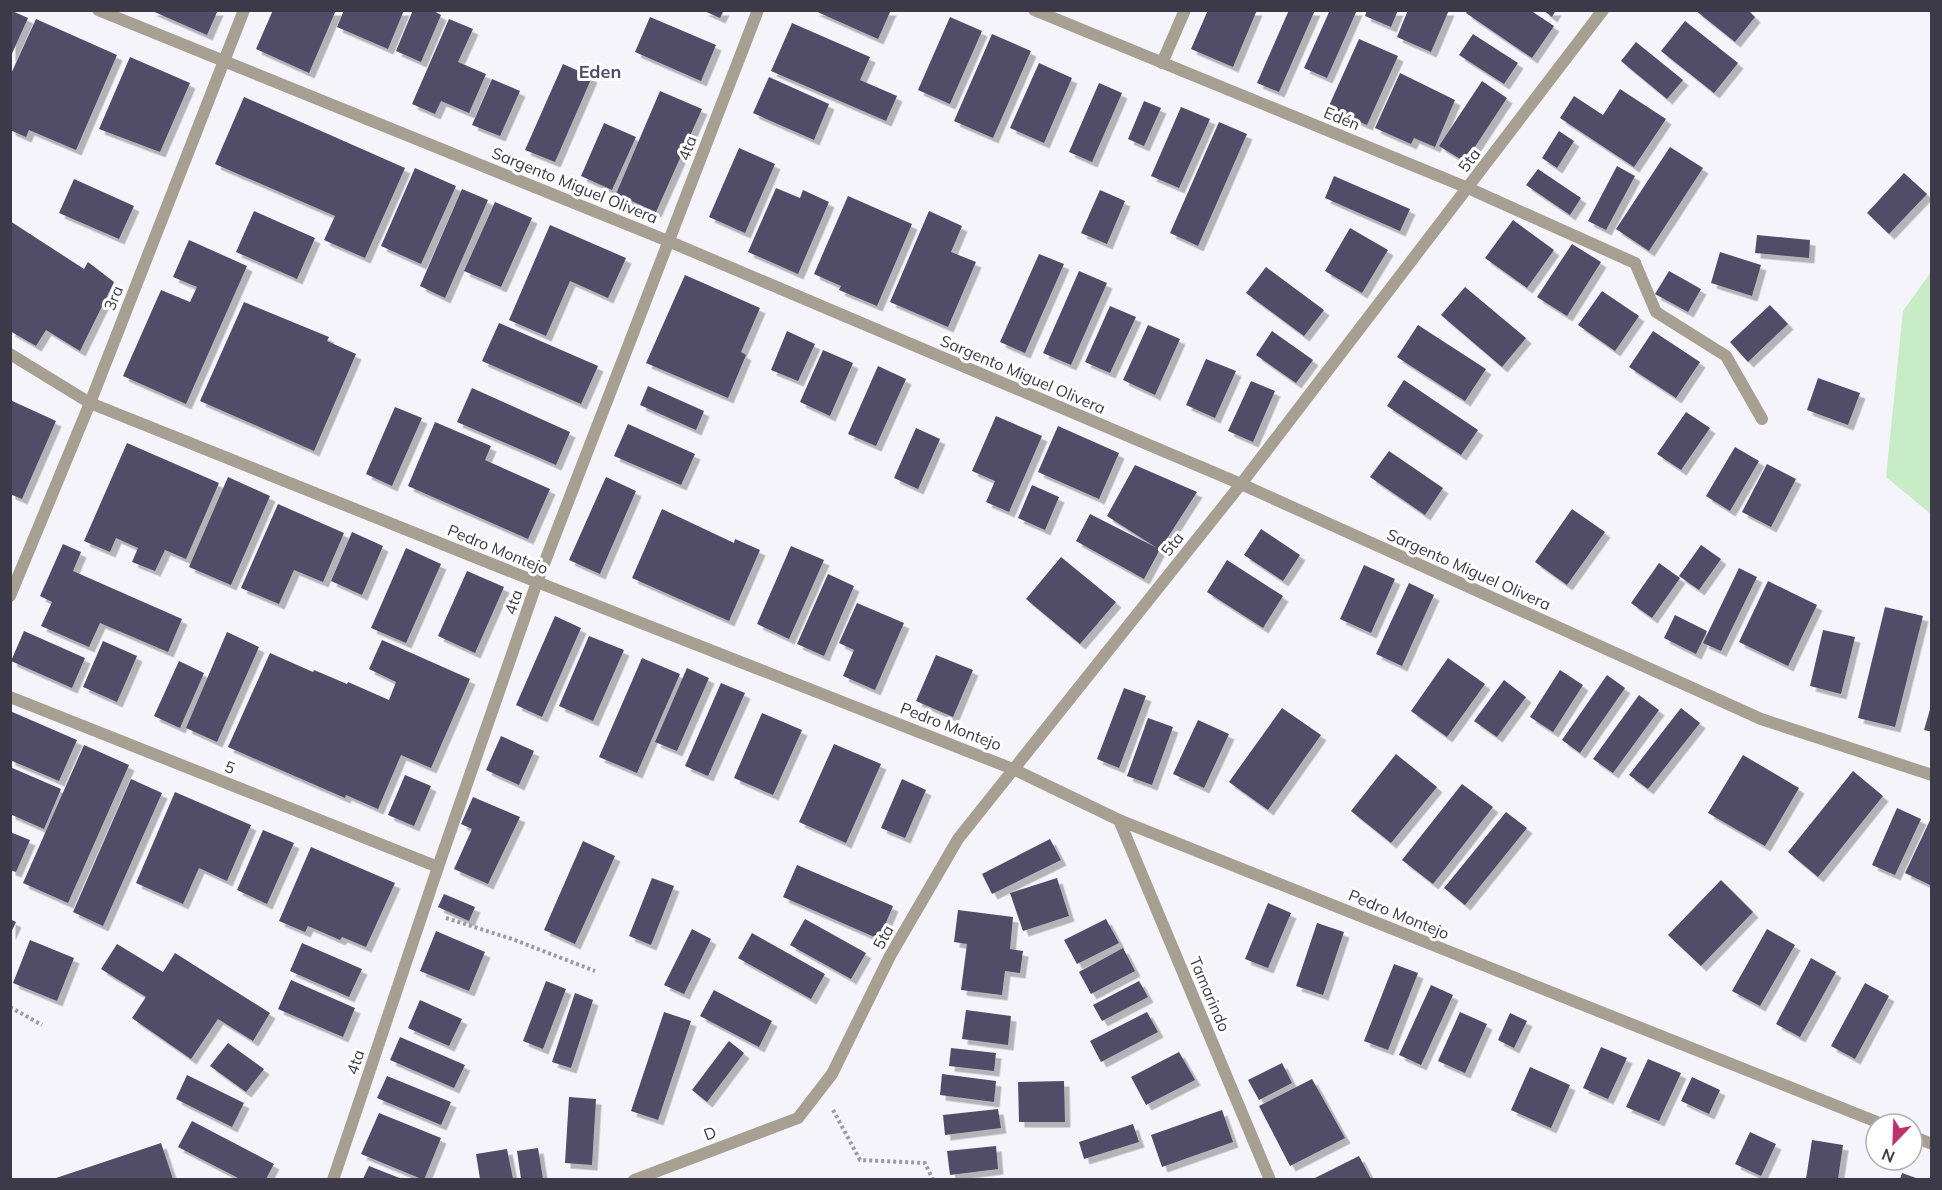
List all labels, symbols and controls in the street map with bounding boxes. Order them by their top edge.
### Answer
district label: Eden [579,60,621,83]
street label: Edén [1321,102,1363,134]
street label: 4ta [673,133,701,163]
street label: Sargento Miguel Olivera [489,143,661,227]
street label: 5ta [1454,144,1484,176]
street label: 3ra [99,283,127,313]
street label: Sargento Miguel Olivera [937,330,1109,418]
street label: Pedro Montejo [445,520,551,578]
street label: Sargento Miguel Olivera [1384,524,1554,614]
street label: 5ta [1156,528,1188,560]
street label: 4ta [500,587,526,617]
street label: Pedro Montejo [898,698,1004,754]
street label: 5 [222,756,238,778]
street label: Pedro Montejo [1346,885,1452,943]
street label: 5ta [868,921,898,953]
street label: Tamarindo [1185,954,1235,1034]
street label: 4ta [342,1047,368,1077]
north arrow [1864,1112,1924,1172]
street label: D [701,1122,719,1144]
text: N [1879,1144,1898,1167]

